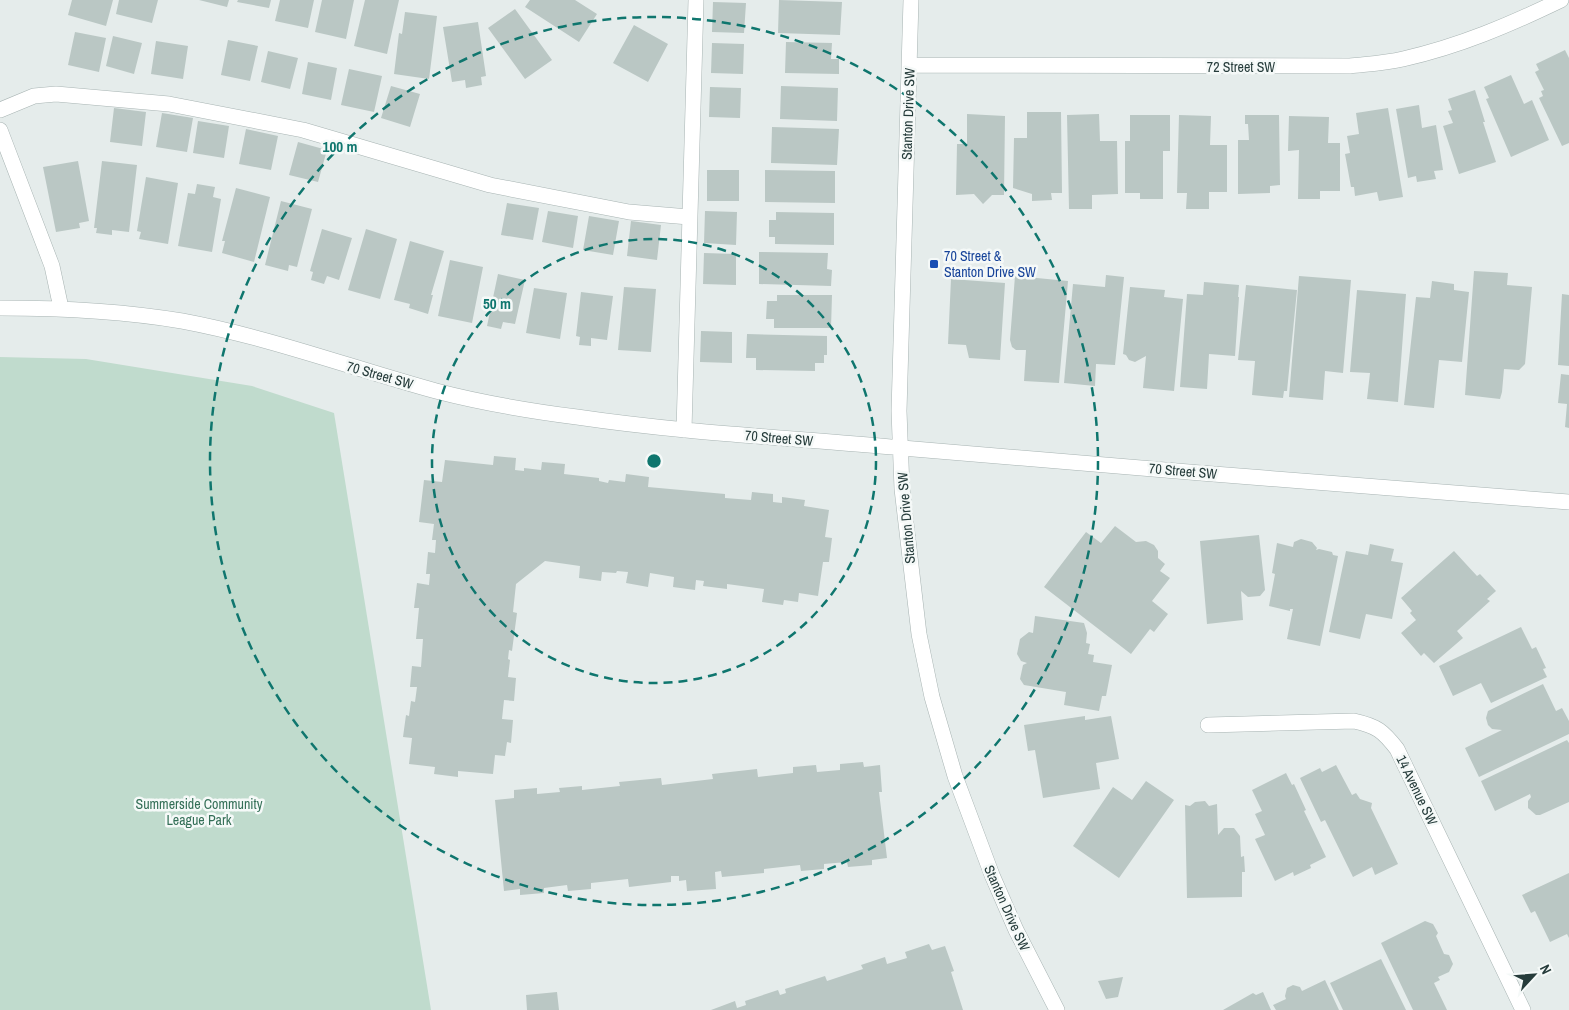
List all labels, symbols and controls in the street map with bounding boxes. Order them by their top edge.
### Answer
street label: 72 Street SW [1207,58,1275,76]
street label: Stanton Drive SW [897,68,919,160]
text: 100 m [323,136,357,157]
place label: 70 Street & Stanton Drive SW [944,247,1036,281]
marker: 70 Street & Stanton Drive SW [928,258,940,270]
text: 50 m [483,293,511,314]
street label: 70 Street SW [345,357,415,393]
street label: 70 Street SW [744,426,814,450]
centre of rings [645,452,663,470]
street label: 70 Street SW [1148,459,1218,483]
street label: Stanton Drive SW [893,471,919,565]
street label: 14 Avenue SW [1392,752,1442,828]
park label: Summerside Community League Park [136,795,263,829]
street label: Stanton Drive SW [980,862,1034,954]
north arrow [1509,950,1559,1000]
text: N [1536,962,1556,977]

